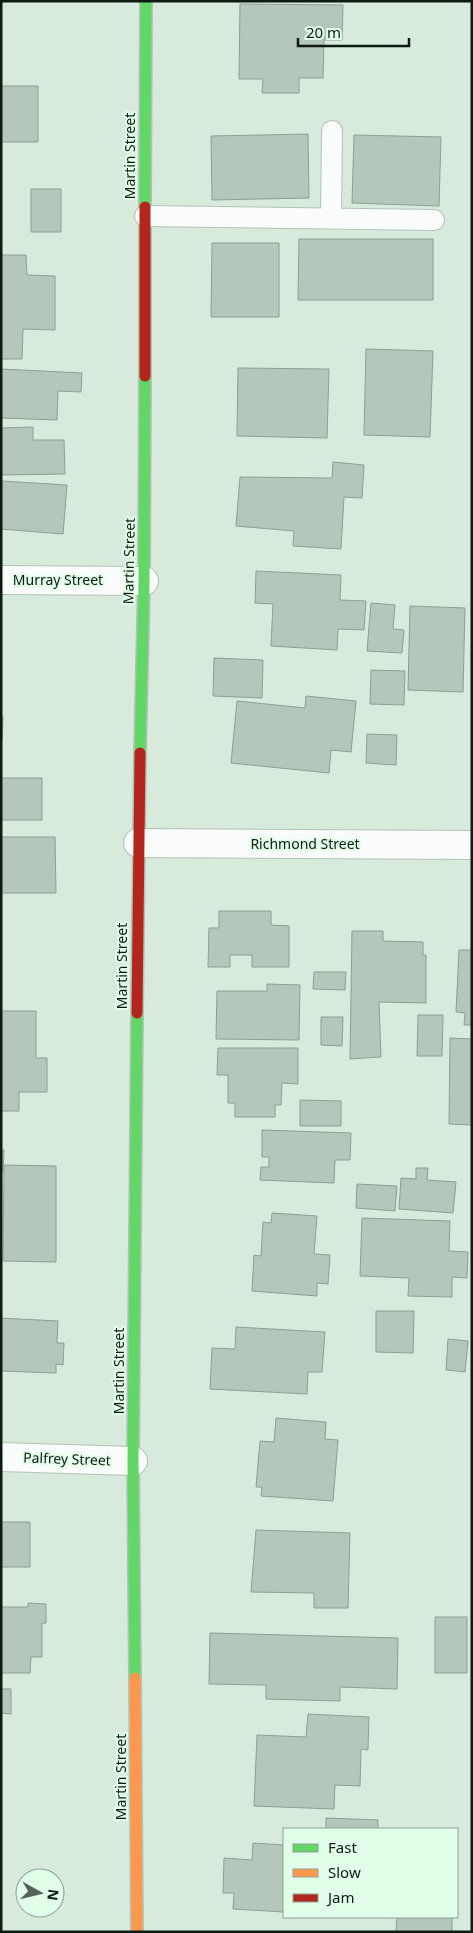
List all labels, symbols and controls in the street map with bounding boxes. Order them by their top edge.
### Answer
scale bar [298,15,409,47]
text: 20 m [306,22,341,42]
street label: Martin Street [120,113,139,199]
street label: Martin Street [118,518,139,604]
street label: Murray Street [13,570,103,589]
street label: Richmond Street [250,834,360,853]
street label: Martin Street [112,923,131,1009]
street label: Martin Street [109,1328,128,1414]
street label: Palfrey Street [23,1447,111,1470]
street label: Martin Street [111,1734,130,1820]
legend [283,1828,458,1918]
text: Fast [328,1837,357,1857]
text: Slow [328,1862,361,1882]
north arrow [15,1868,65,1918]
text: Jam [326,1887,355,1907]
text: N [43,1888,64,1902]

